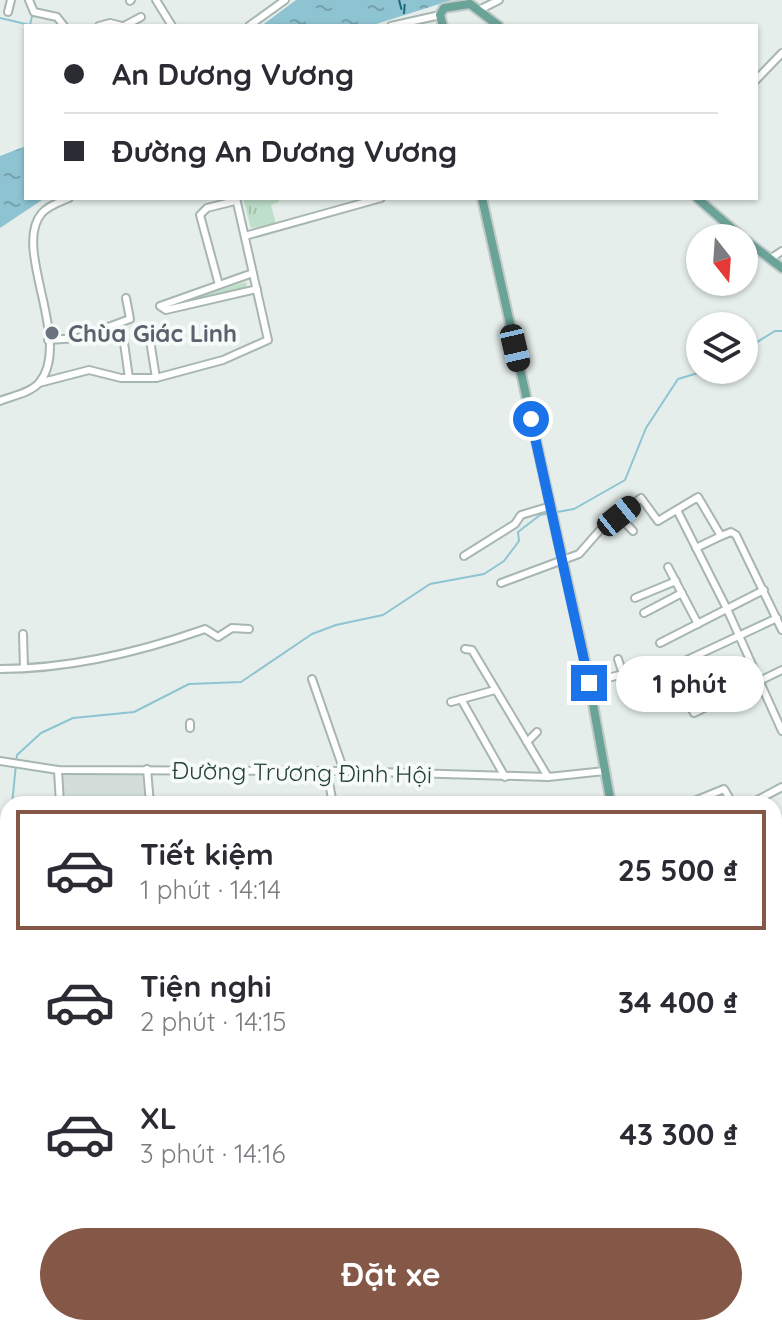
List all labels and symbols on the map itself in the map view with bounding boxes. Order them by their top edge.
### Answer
north arrow [686,224,758,296]
place label: Chùa Giác Linh [68,318,237,348]
car [498,322,532,374]
marker: Chùa Giác Linh [43,324,61,342]
route start [513,401,549,437]
car [593,492,645,540]
callout: 1 phút [617,655,765,711]
route end [571,665,607,701]
street label: Đường Trương Đình Hội [172,755,432,789]

